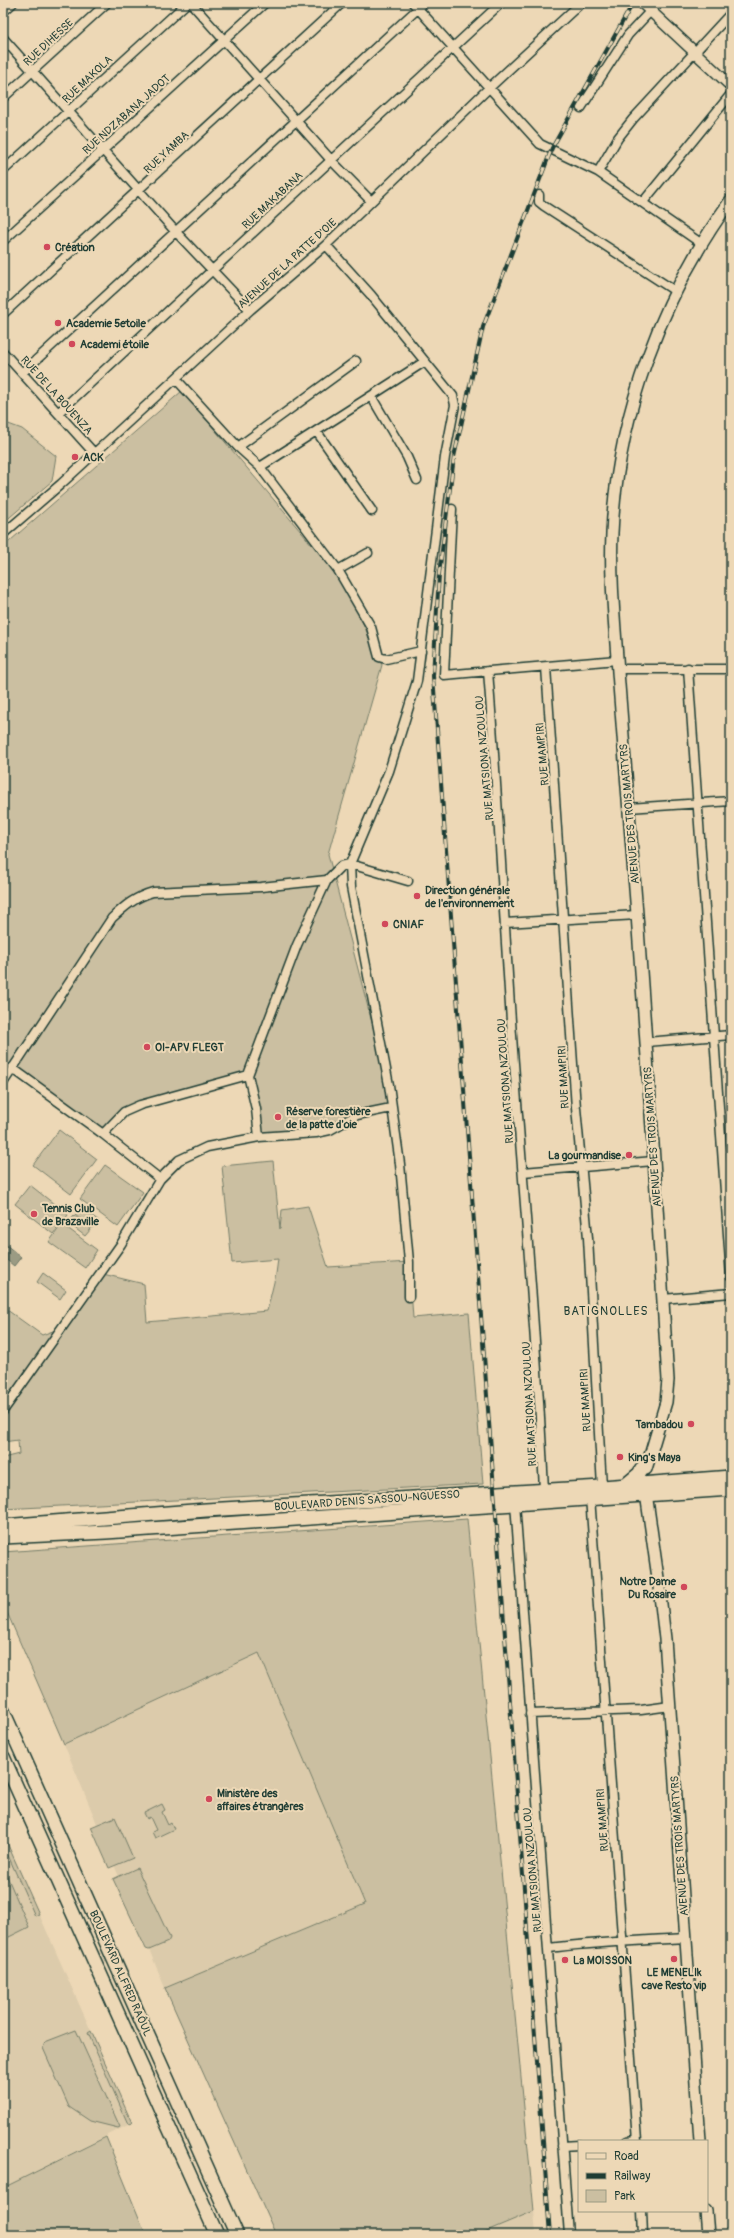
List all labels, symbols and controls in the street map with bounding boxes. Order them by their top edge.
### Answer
street label: RUE DIHESSE [21,16,76,69]
street label: RUE MAKOLA [60,53,115,106]
street label: RUE NDZABANA JADOT [80,72,173,157]
street label: RUE YAMBA [141,128,191,176]
street label: RUE MAKABANA [239,169,305,232]
street label: AVENUE DE LA PATTE D'OIE [235,215,339,311]
place label: Création [55,241,95,254]
marker: Création [42,242,52,252]
place label: Academie 5etoile [66,317,146,330]
marker: Academie 5etoile [53,318,63,328]
place label: Academi étoile [80,338,150,351]
marker: Academi étoile [67,339,77,349]
street label: RUE DE LA BOUENZA [18,353,95,437]
place label: ACK [83,451,104,464]
marker: ACK [70,452,80,462]
street label: RUE MATSIONA NZOULOU [473,695,496,821]
street label: RUE MAMPIRI [533,722,552,786]
street label: AVENUE DES TROIS MARTYRS [617,743,642,885]
place label: Direction générale de l'environnement [425,884,515,910]
marker: Direction générale de l'environnement [412,891,422,901]
place label: CNIAF [393,918,424,931]
marker: CNIAF [380,919,390,929]
street label: RUE MATSIONA NZOULOU [495,1018,516,1144]
place label: OI-APV FLEGT [155,1041,225,1054]
marker: OI-APV FLEGT [142,1042,152,1052]
street label: RUE MAMPIRI [555,1045,572,1109]
street label: AVENUE DES TROIS MARTYRS [641,1066,664,1208]
place label: Réserve forestière de la patte d'oie [286,1105,371,1131]
marker: Réserve forestière de la patte d'oie [273,1112,283,1122]
place label: La gourmandise [548,1149,622,1162]
marker: La gourmandise [624,1150,634,1160]
place label: Tennis Club de Brazaville [41,1202,100,1228]
marker: Tennis Club de Brazaville [29,1209,39,1219]
district label: BATIGNOLLES [563,1304,649,1319]
street label: RUE MATSIONA NZOULOU [520,1341,539,1467]
street label: RUE MAMPIRI [577,1368,594,1432]
place label: Tambadou [635,1418,683,1431]
marker: Tambadou [686,1419,696,1429]
place label: King's Maya [628,1451,681,1464]
marker: King's Maya [615,1452,625,1462]
street label: BOULEVARD DENIS SASSOU-NGUESSO [274,1488,460,1513]
place label: Notre Dame Du Rosaire [620,1575,677,1601]
marker: Notre Dame Du Rosaire [679,1582,689,1592]
street label: AVENUE DES TROIS MARTYRS [668,1775,691,1917]
place label: Ministère des affaires étrangères [217,1787,304,1813]
street label: RUE MAMPIRI [594,1788,611,1852]
marker: Ministère des affaires étrangères [204,1794,214,1804]
street label: RUE MATSIONA NZOULOU [521,1807,544,1933]
street label: BOULEVARD ALFRED RAÔUL [87,1908,154,2038]
place label: La MOISSON [573,1954,633,1967]
marker: LE MENELIk cave Resto vip [669,1954,679,1964]
marker: La MOISSON [560,1955,570,1965]
place label: LE MENELIk cave Resto vip [641,1966,707,1992]
legend [578,2140,708,2212]
text: Road [614,2149,639,2164]
text: Railway [614,2169,650,2184]
text: Park [614,2189,635,2204]

